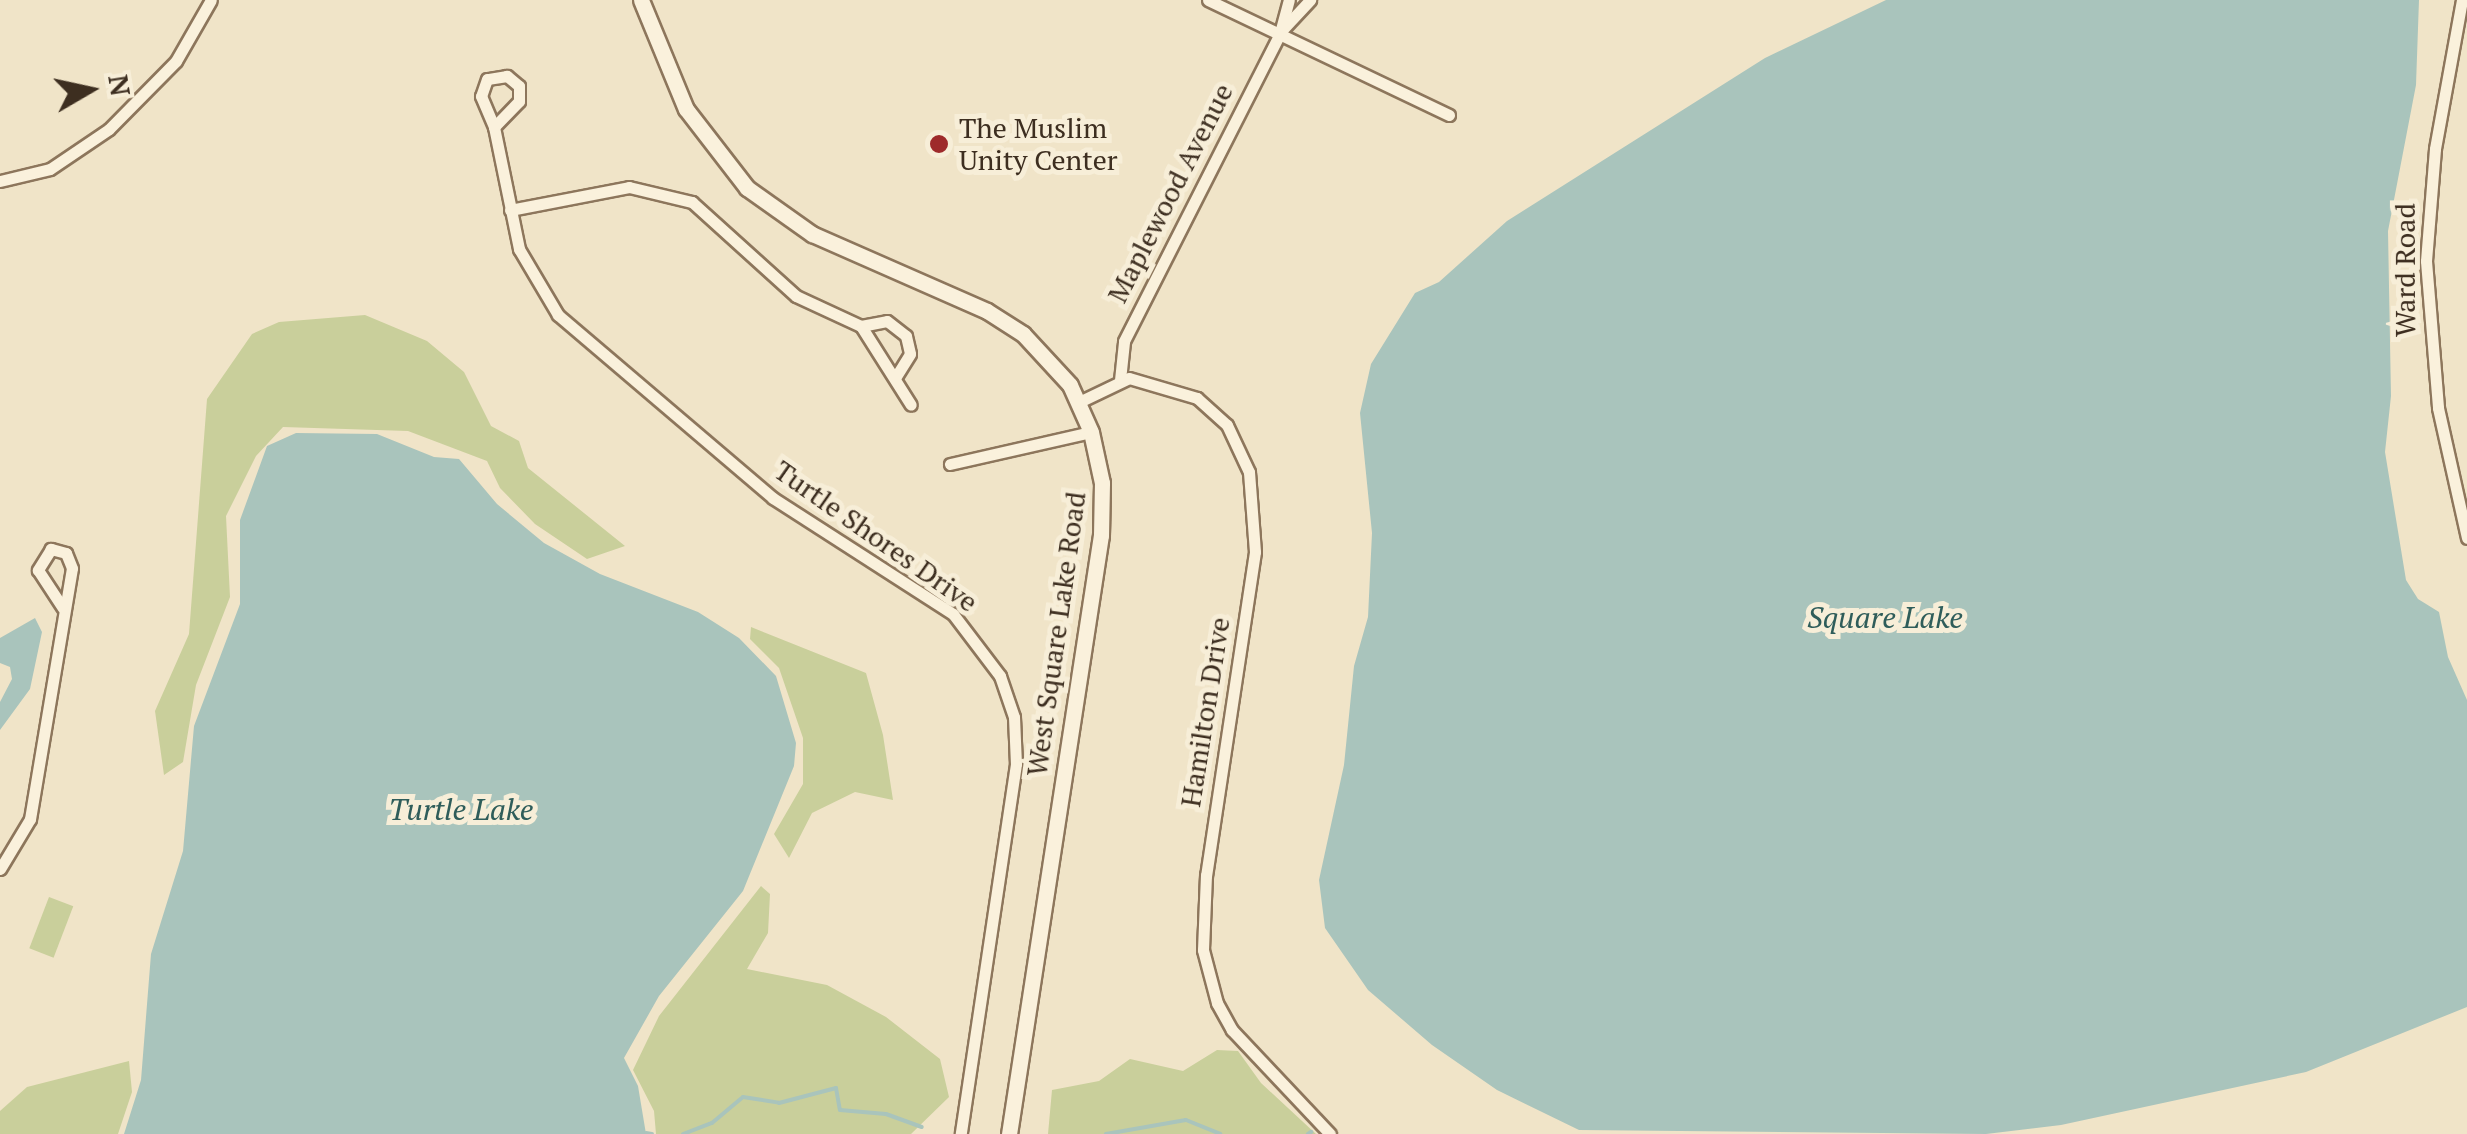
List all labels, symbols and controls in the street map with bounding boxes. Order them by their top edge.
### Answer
north arrow [40,40,140,140]
text: N [100,72,140,99]
street label: Maplewood Avenue [1100,78,1240,308]
place label: The Muslim Unity Center [959,111,1117,177]
marker: The Muslim Unity Center [928,133,950,155]
street label: Ward Road [2388,203,2422,337]
street label: Turtle Shores Drive [768,453,984,619]
street label: West Square Lake Road [1019,490,1093,778]
water label: Square Lake [1807,599,1963,635]
street label: Hamilton Drive [1173,615,1237,809]
water label: Turtle Lake [389,791,533,827]

